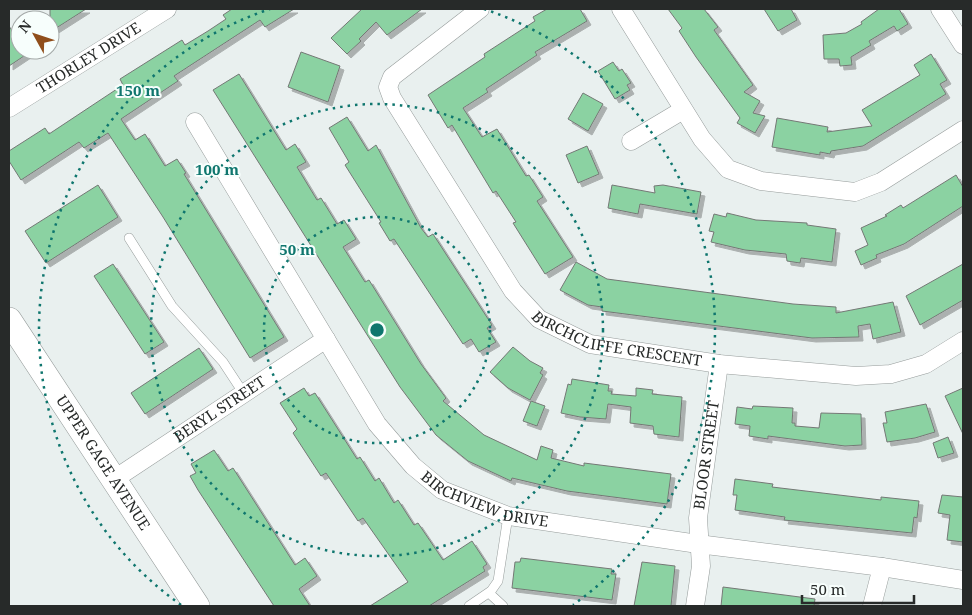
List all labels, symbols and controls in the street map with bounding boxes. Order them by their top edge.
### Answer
north arrow [10,10,60,60]
text: N [14,16,35,37]
street label: THORLEY DRIVE [32,17,144,97]
text: 150 m [116,80,160,100]
text: 100 m [195,159,239,179]
text: 50 m [279,239,315,259]
street label: BIRCHCLIFFE CRESCENT [528,306,703,370]
centre of rings [368,321,386,339]
street label: BERYL STREET [169,371,269,446]
street label: UPPER GAGE AVENUE [52,391,155,534]
street label: BLOOR STREET [688,399,723,511]
street label: BIRCHVIEW DRIVE [417,466,550,531]
scale bar [802,572,914,604]
text: 50 m [810,579,845,599]

